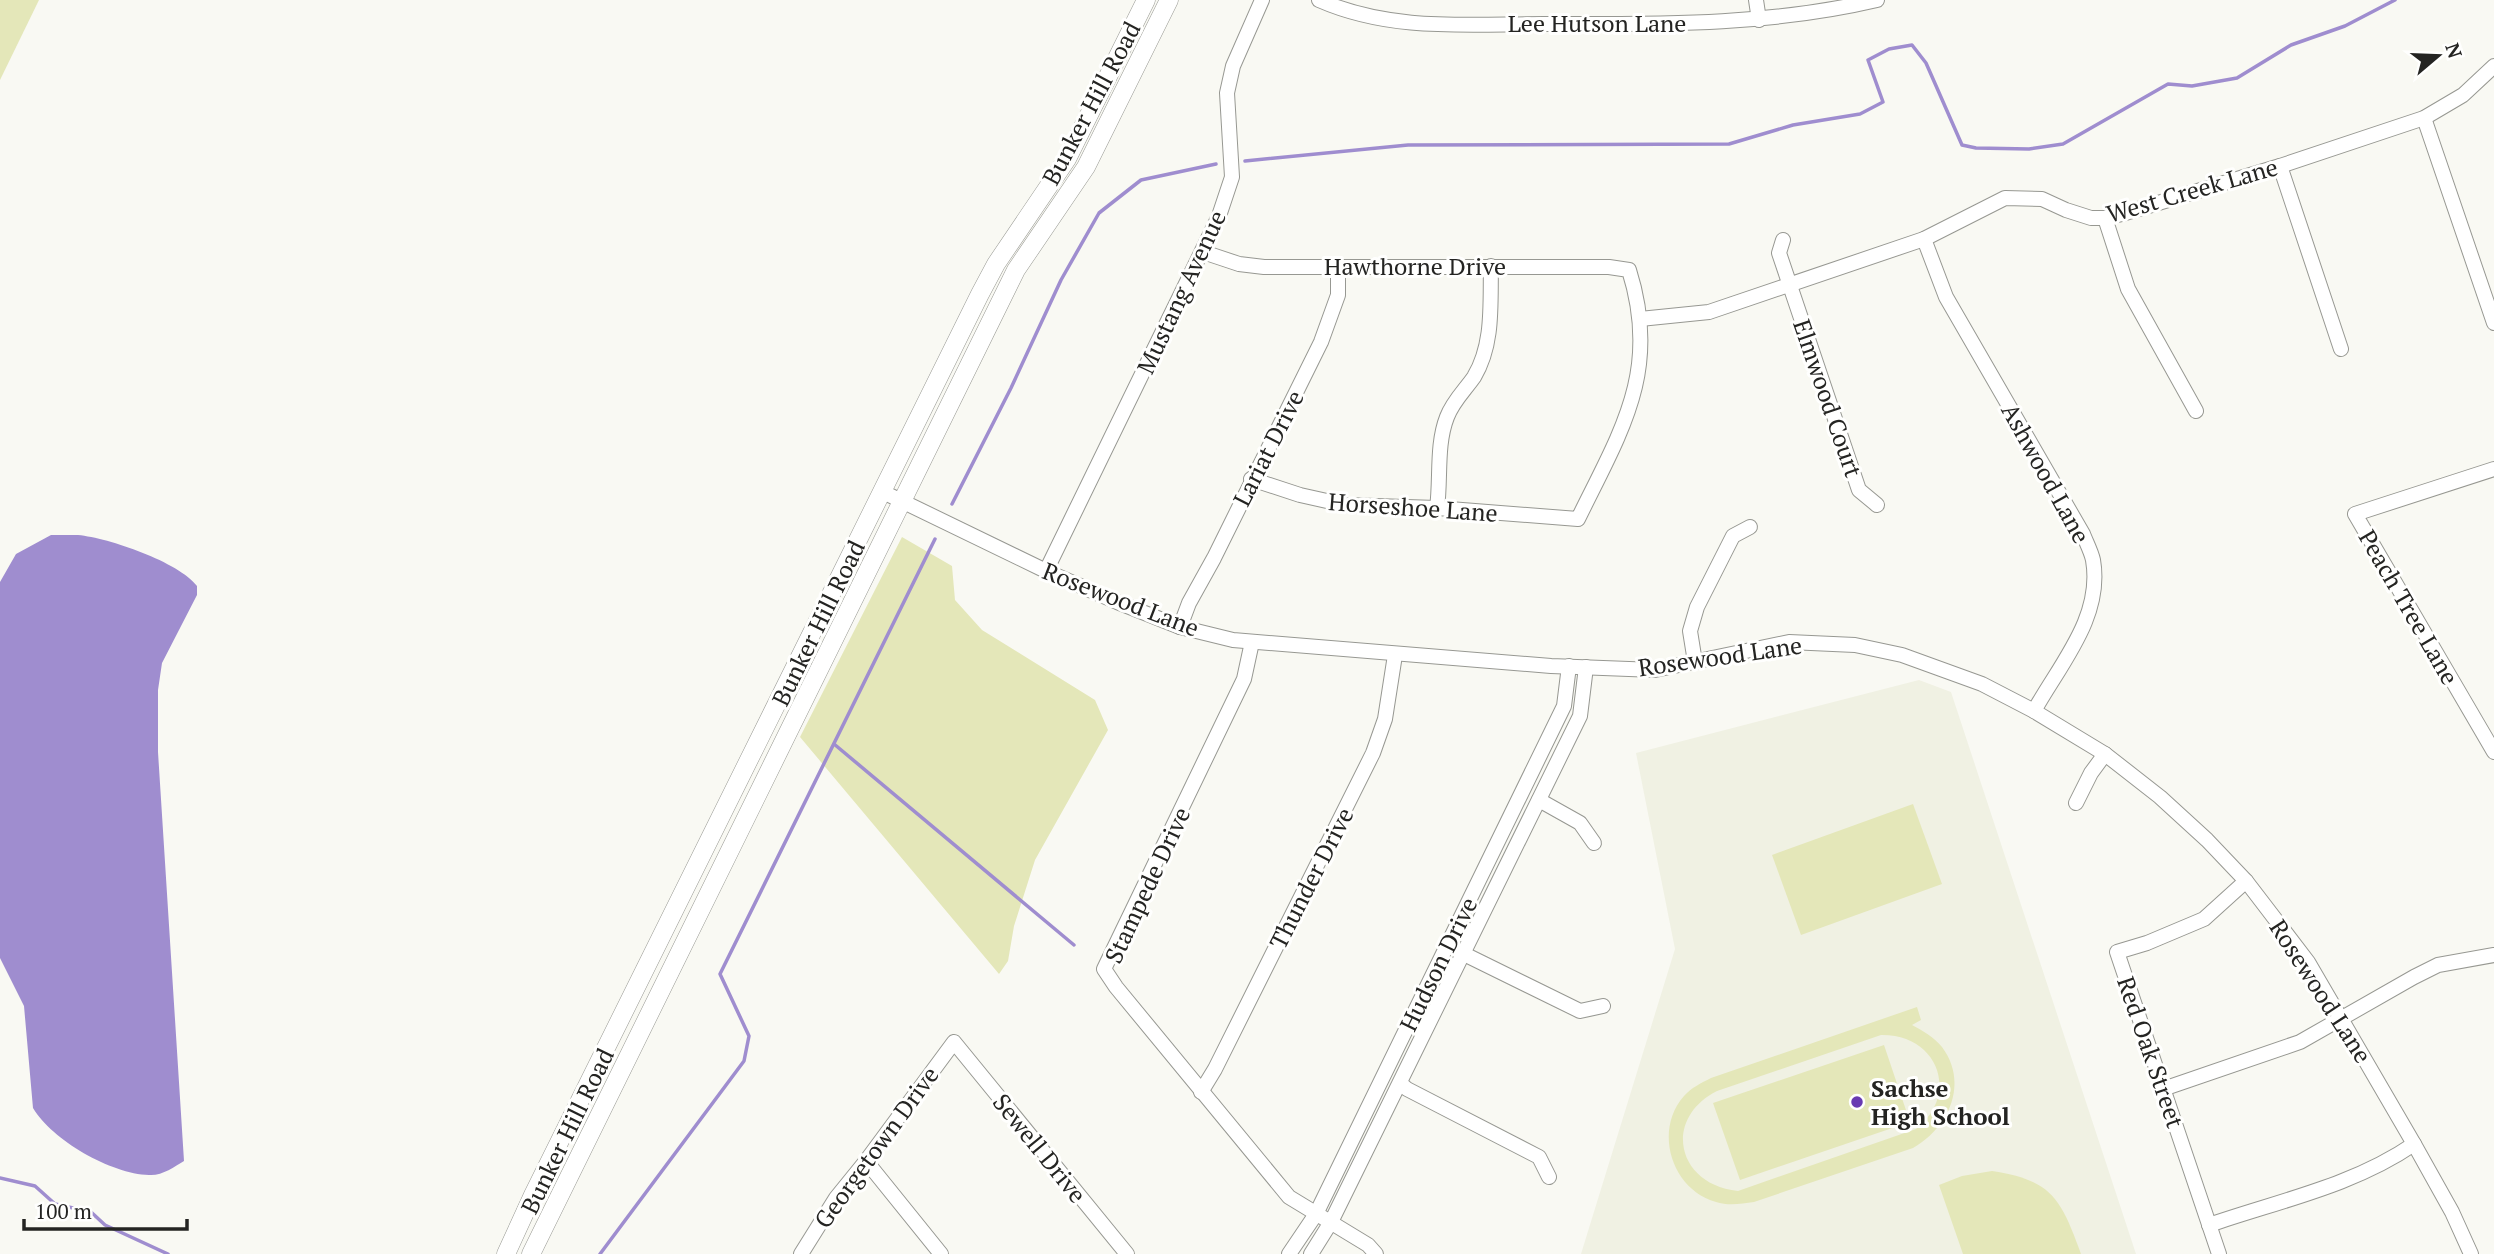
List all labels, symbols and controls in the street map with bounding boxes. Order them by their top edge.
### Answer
street label: Lee Hutson Lane [1508,7,1686,39]
street label: Bunker Hill Road [1034,16,1148,190]
north arrow [2403,21,2473,91]
text: N [2440,39,2469,62]
street label: West Creek Lane [2103,150,2281,230]
street label: Mustang Avenue [1129,205,1233,379]
street label: Hawthorne Drive [1324,250,1506,282]
street label: Elmwood Court [1786,315,1870,481]
street label: Lariat Drive [1225,385,1311,511]
street label: Ashwood Lane [1994,397,2098,549]
street label: Horseshoe Lane [1327,485,1499,529]
street label: Peach Tree Lane [2352,524,2466,690]
street label: Bunker Hill Road [764,535,872,711]
street label: Rosewood Lane [1038,554,1204,644]
street label: Rosewood Lane [1636,629,1804,683]
street label: Stampede Drive [1097,802,1197,968]
street label: Thunder Drive [1262,802,1360,954]
street label: Hudson Drive [1392,892,1484,1036]
street label: Rosewood Lane [2263,913,2379,1069]
street label: Red Oak Street [2110,972,2192,1132]
street label: Bunker Hill Road [513,1043,621,1219]
street label: Georgetown Drive [806,1060,946,1234]
place label: Sachse High School [1871,1072,2010,1132]
street label: Sewell Drive [986,1087,1094,1209]
marker: Sachse High School [1849,1094,1865,1110]
scale bar [24,1188,187,1232]
text: 100 m [35,1197,92,1225]

